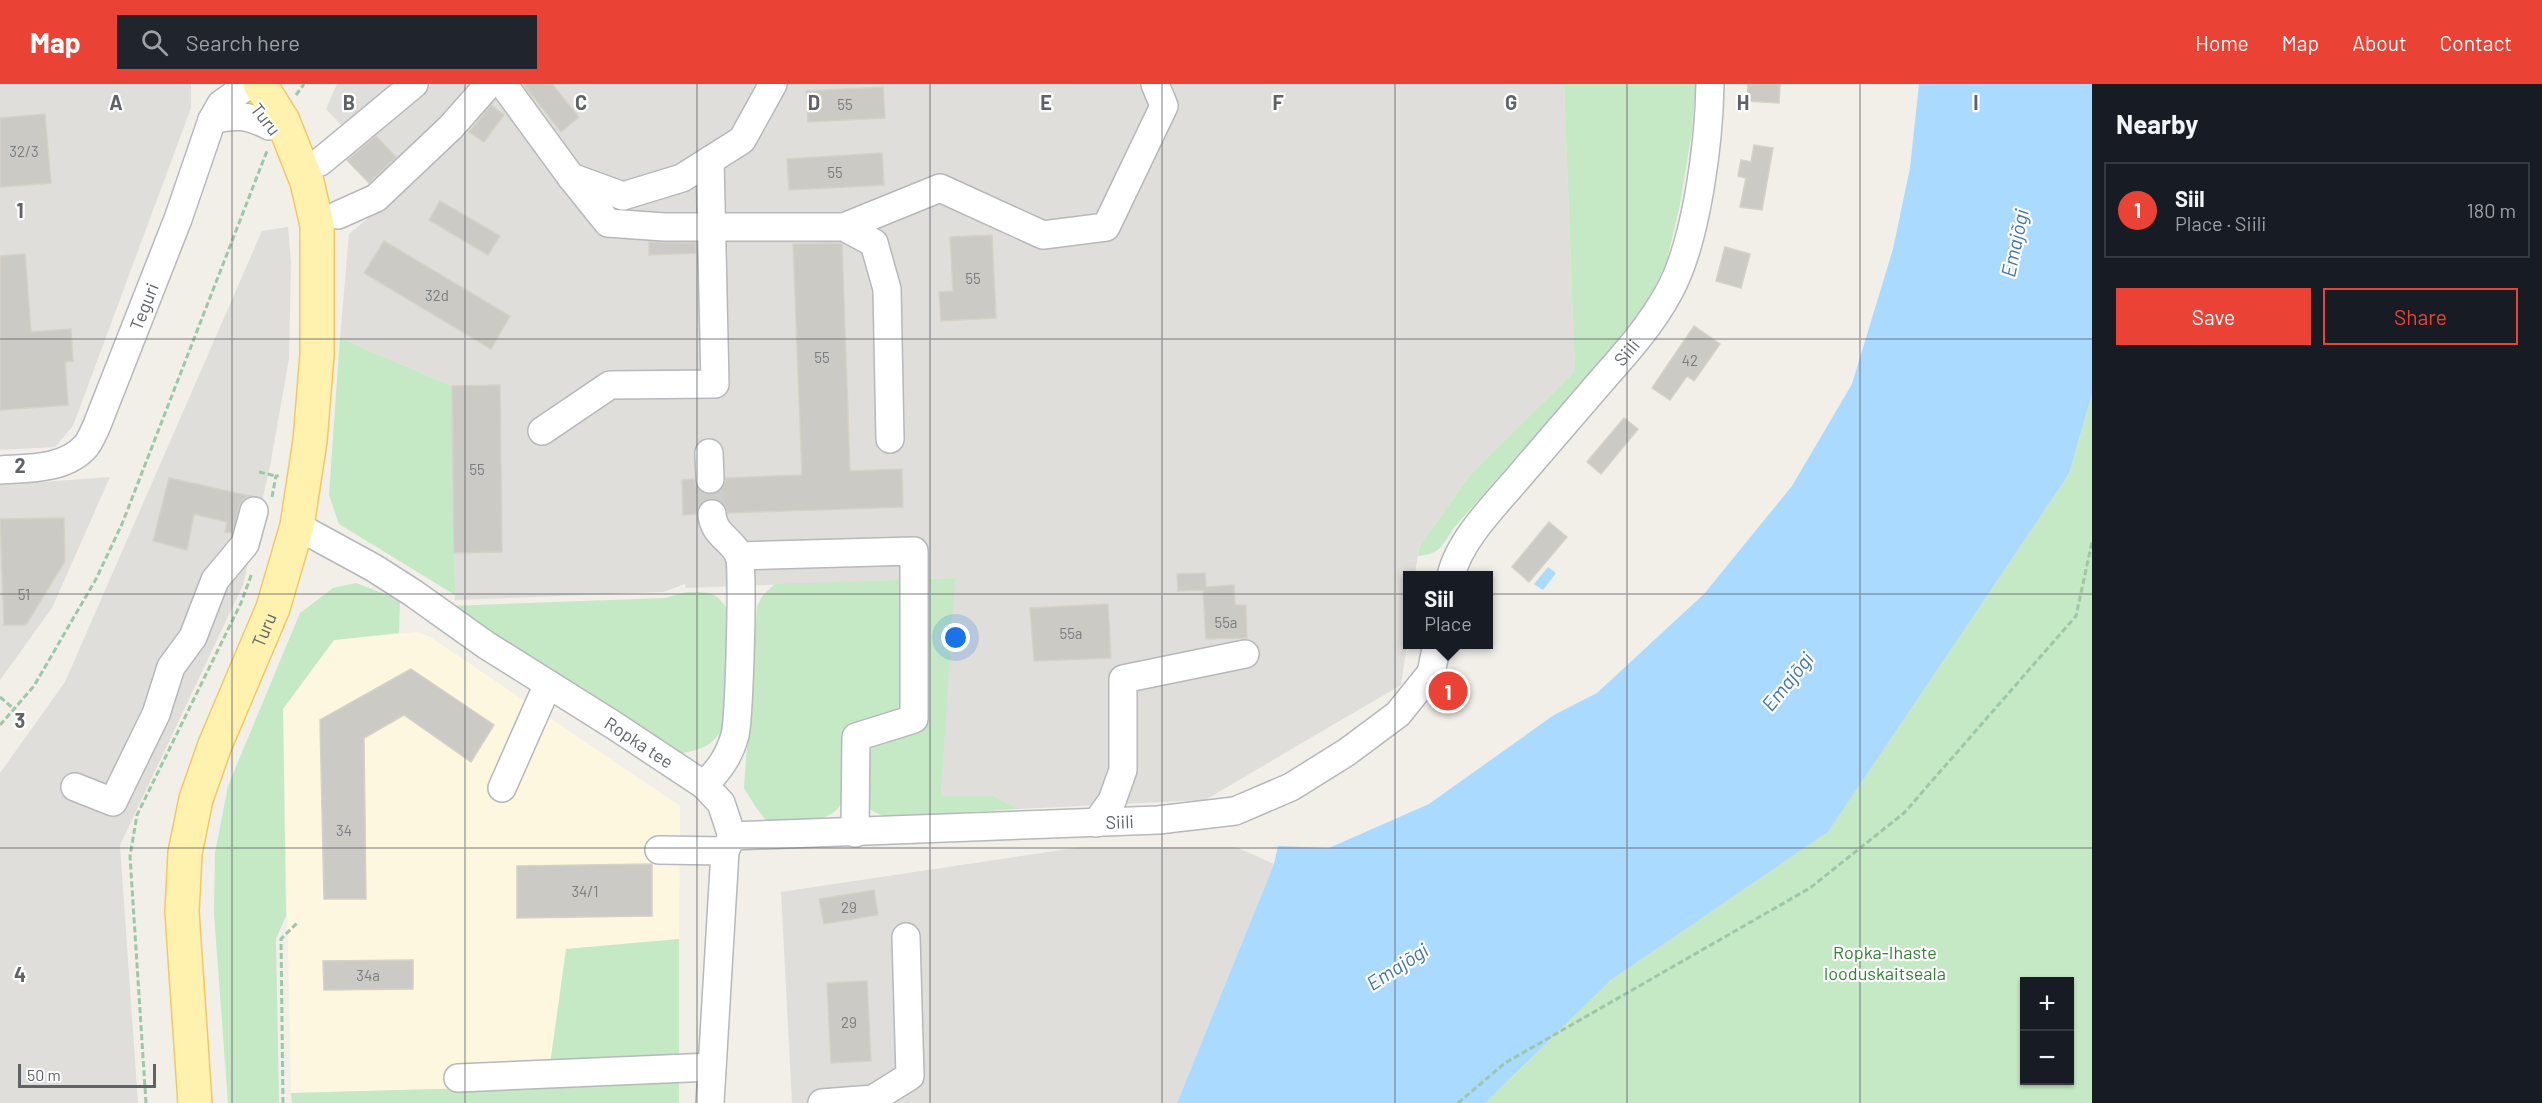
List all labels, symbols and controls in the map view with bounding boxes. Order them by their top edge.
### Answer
search box [117,15,537,69]
text: Map [30,25,81,59]
icon: search [138,26,171,59]
text: Search here [186,29,300,55]
text: Home [2195,30,2249,55]
text: Map [2282,30,2319,55]
text: About [2352,30,2407,55]
text: Contact [2440,30,2512,55]
text: A [109,90,123,114]
text: B [343,90,355,114]
text: C [575,90,587,114]
text: D [808,90,820,114]
text: E [1040,90,1052,114]
text: F [1272,90,1284,114]
text: G [1505,90,1517,114]
text: H [1737,90,1749,114]
text: I [1973,90,1979,114]
house number: 55 [837,95,853,113]
street label: Turu [246,98,286,140]
text: Nearby [2116,108,2198,139]
house number: 32/3 [9,142,39,160]
house number: 55 [827,163,843,181]
text: Siil [2175,185,2205,211]
text: 1 [16,198,24,222]
text: 1 [2134,198,2141,222]
text: 180 m [2467,198,2516,222]
water label: Emajõgi [1995,207,2033,279]
text: Place · Siili [2175,211,2266,235]
house number: 55 [965,269,981,287]
street label: Teguri [124,280,163,333]
house number: 32d [425,286,449,304]
button: Save [2116,288,2311,345]
button: Share [2323,288,2518,345]
street label: Siili [1609,334,1644,370]
house number: 55 [814,348,830,366]
house number: 42 [1682,351,1698,369]
text: 2 [14,453,26,477]
house number: 55 [469,460,485,478]
popup [1403,571,1493,649]
house number: 51 [18,585,30,603]
text: Siil [1424,585,1454,611]
street label: Turu [247,609,281,650]
text: Place [1424,611,1472,635]
house number: 55a [1214,613,1238,631]
your location [941,623,970,652]
house number: 55a [1059,624,1083,642]
water label: Emajõgi [1756,647,1818,715]
pin: 1 [1428,668,1468,714]
text: 3 [15,708,25,732]
street label: Ropka tee [601,711,678,773]
street label: Siili [1105,810,1134,833]
house number: 34 [336,821,352,839]
house number: 34/1 [571,882,599,900]
house number: 29 [841,898,857,916]
water label: Emajõgi [1362,937,1432,995]
park label: Ropka-Ihaste looduskaitseala [1824,941,1946,984]
text: 4 [14,962,26,986]
house number: 34a [356,966,380,984]
map controls [2020,977,2074,1085]
button: + [2020,977,2074,1031]
house number: 29 [841,1013,857,1031]
button: − [2020,1031,2074,1085]
scale bar [18,1061,156,1088]
text: 50 m [27,1065,61,1084]

